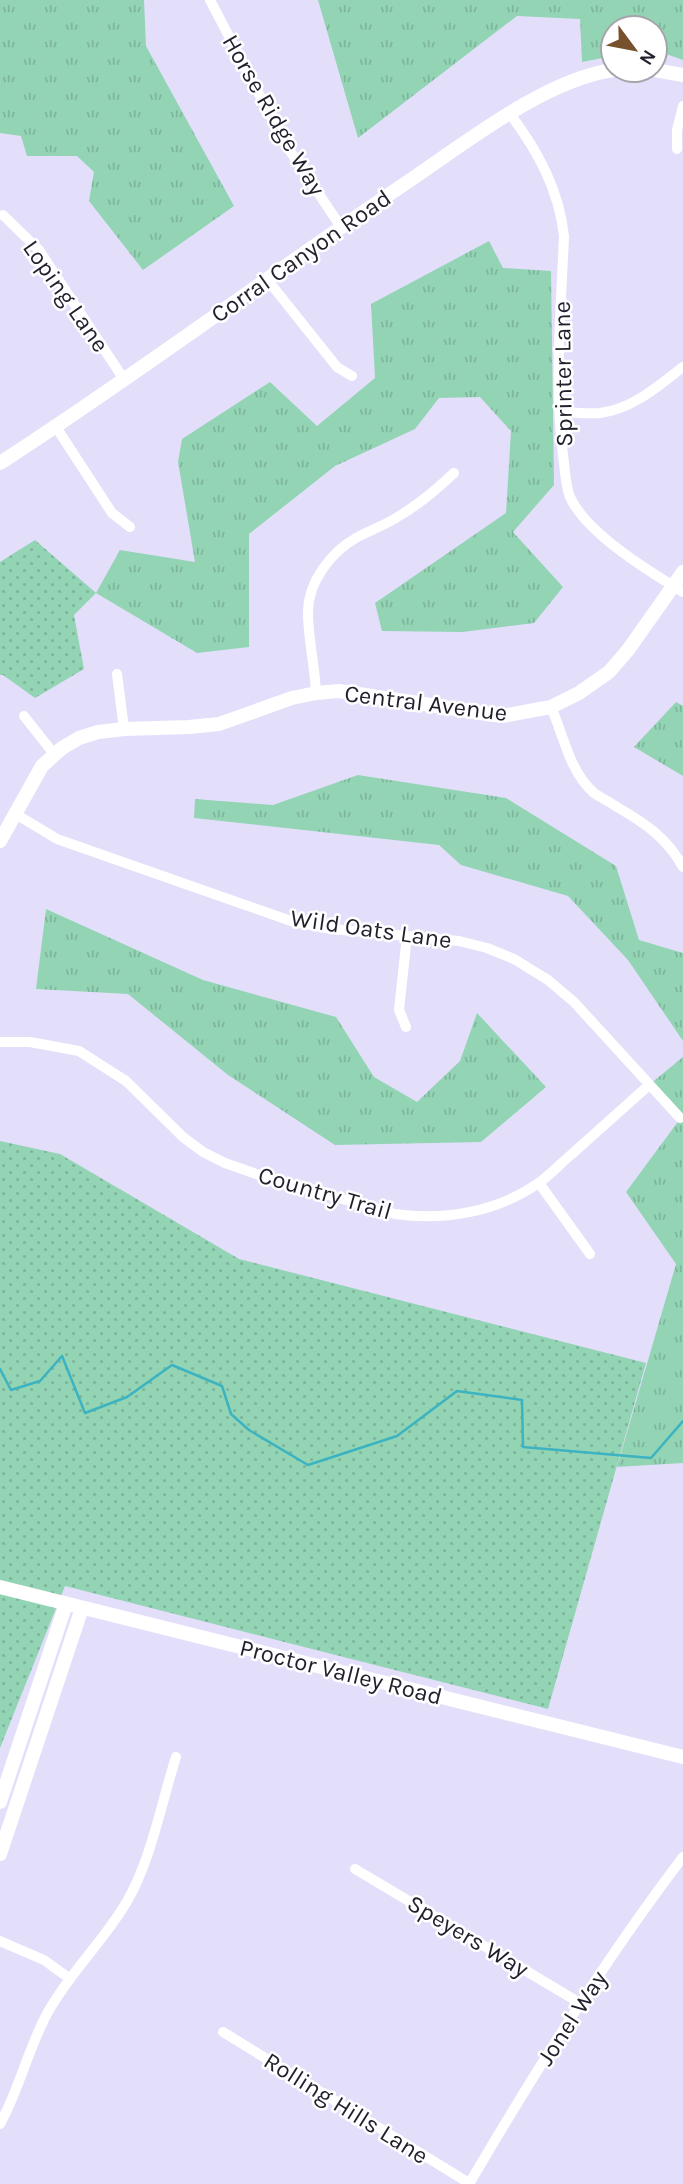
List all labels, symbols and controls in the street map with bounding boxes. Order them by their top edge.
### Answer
north arrow [599,14,669,84]
street label: Horse Ridge Way [217,30,331,200]
text: N [635,46,661,69]
street label: Corral Canyon Road [206,183,396,329]
street label: Loping Lane [17,235,115,357]
street label: Sprinter Lane [548,301,578,447]
street label: Central Avenue [343,679,509,727]
street label: Wild Oats Lane [289,904,453,954]
street label: Country Trail [255,1161,395,1225]
street label: Proctor Valley Road [237,1633,445,1711]
street label: Speyers Way [402,1889,534,1983]
street label: Jonel Way [531,1965,613,2071]
street label: Rolling Hills Lane [259,2046,433,2170]

